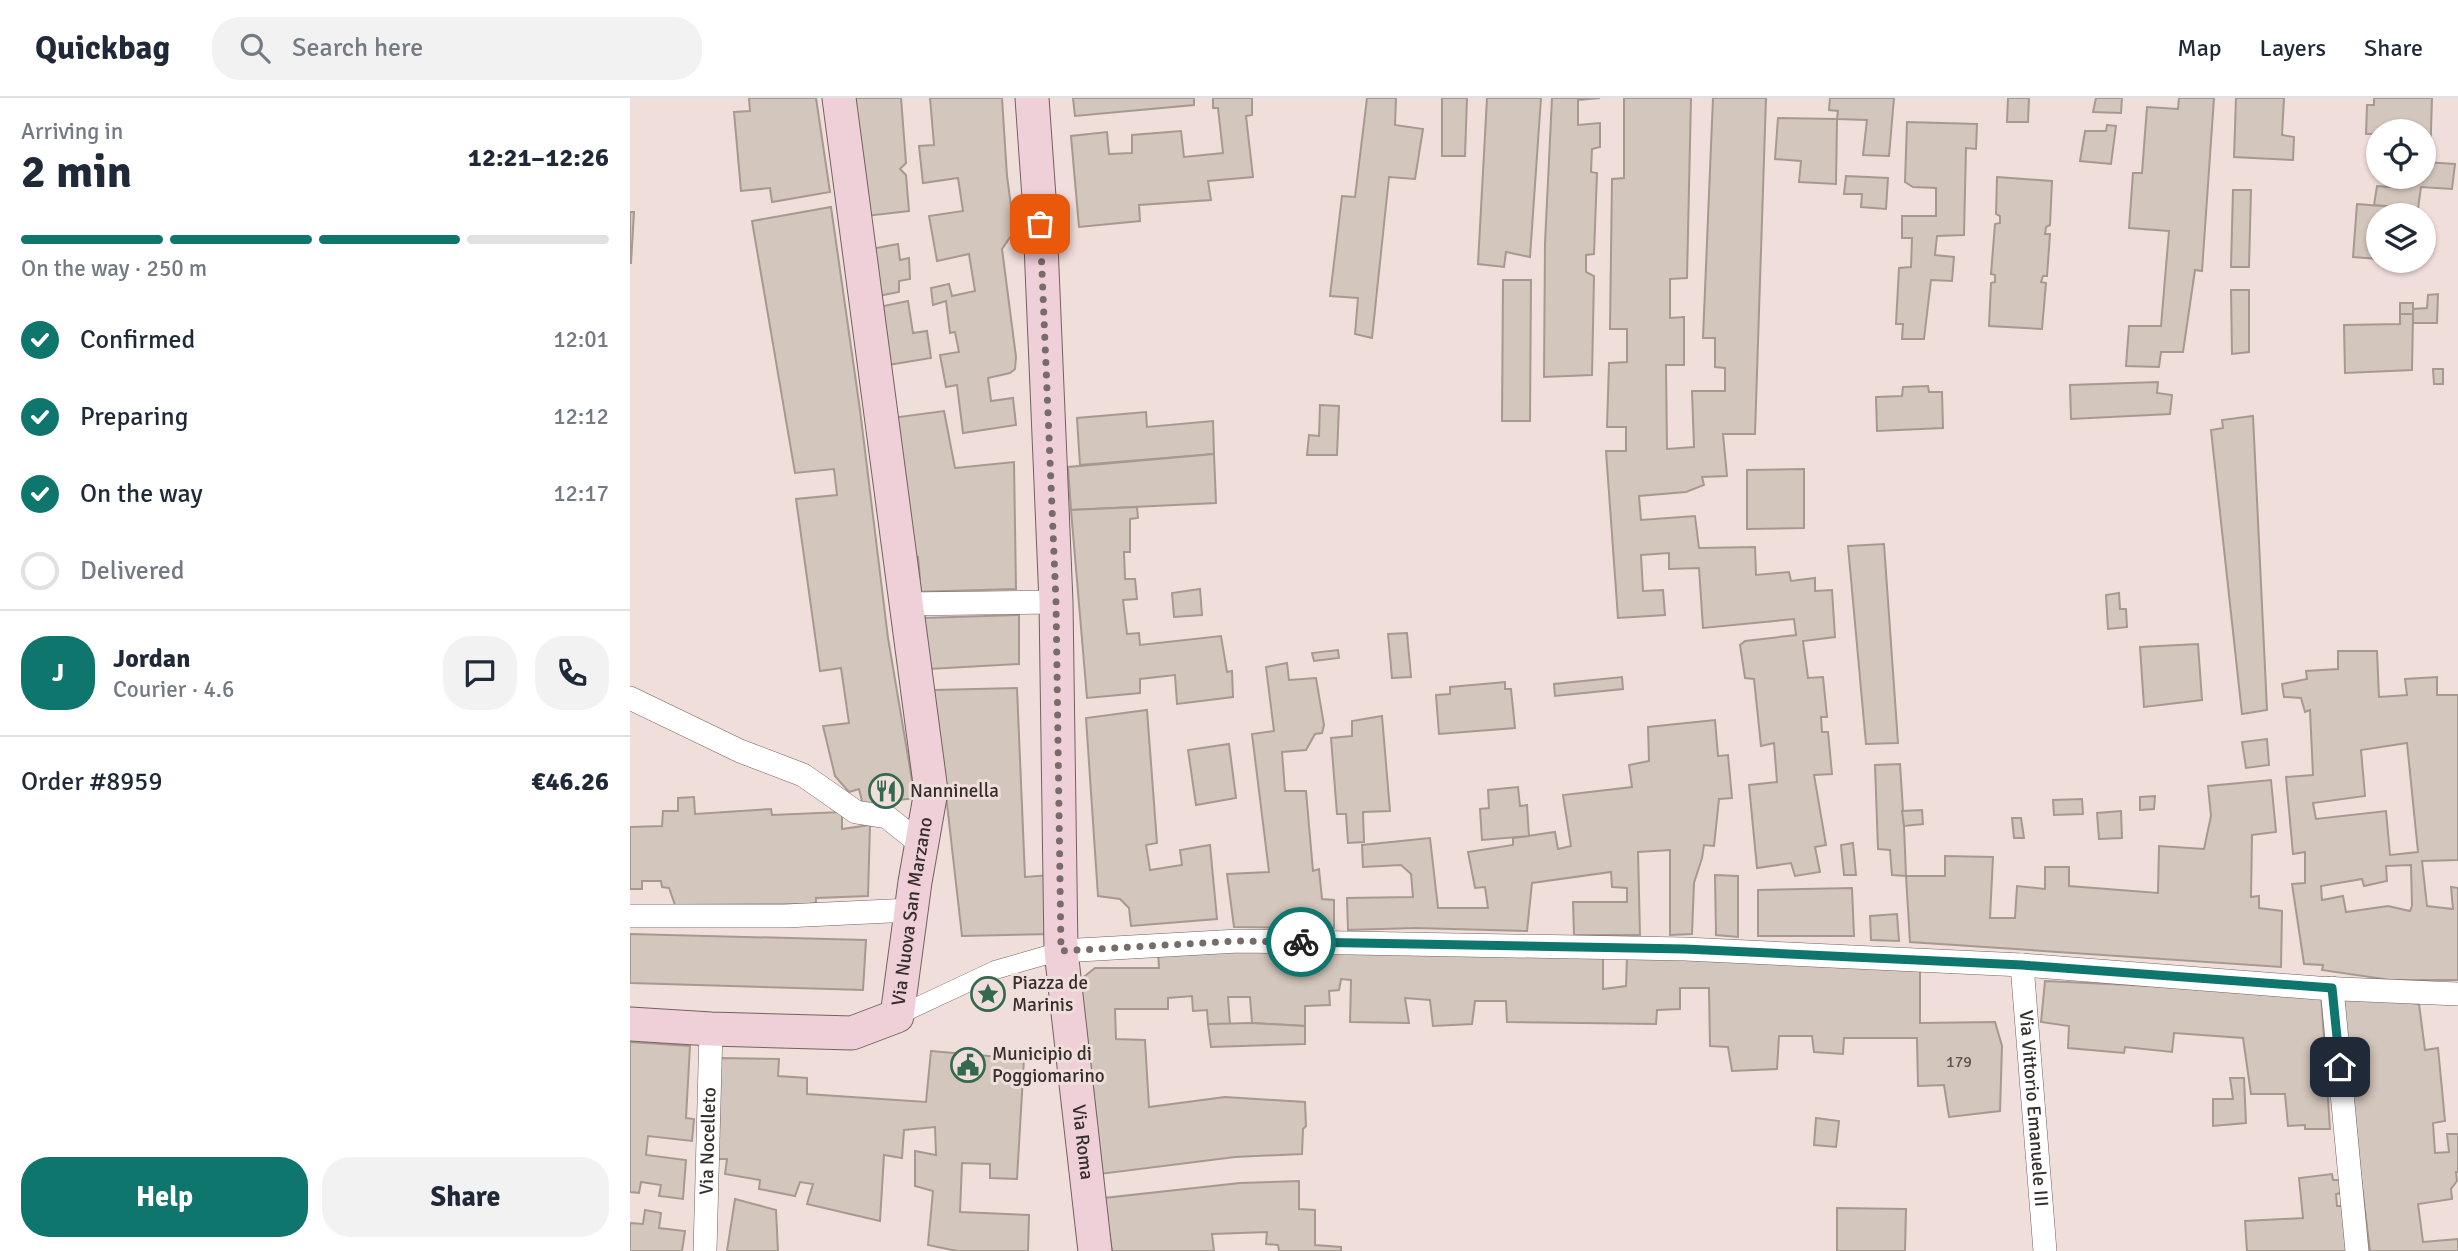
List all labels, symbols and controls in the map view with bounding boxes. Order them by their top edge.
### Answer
search box [212,17,702,80]
text: Quickbag [35,28,170,69]
icon: search [236,29,274,67]
text: Search here [292,32,423,64]
text: Map [2177,33,2222,63]
text: Layers [2260,33,2326,63]
text: Share [2364,33,2423,63]
text: Arriving in [21,117,123,146]
map controls [2366,119,2436,273]
button: locate [2366,119,2436,189]
text: 12:21–12:26 [468,142,609,174]
text: 2 min [21,144,132,200]
pin [1010,194,1070,254]
button: layers [2366,203,2436,273]
icon: bag [1021,205,1059,243]
text: On the way · 250 m [21,254,207,283]
icon: check [21,321,59,359]
text: Confirmed [80,324,195,356]
text: 12:01 [553,325,609,354]
icon: check [21,398,59,436]
text: Preparing [80,401,188,433]
text: 12:12 [553,402,609,431]
icon: check [21,475,59,513]
text: On the way [80,478,203,510]
text: 12:17 [553,479,609,508]
text: Delivered [80,555,185,587]
button: chat [443,636,517,710]
button: phone [535,636,609,710]
text: Jordan [113,643,190,675]
text: J [52,657,64,689]
text: Courier · 4.6 [113,675,234,704]
text: Order #8959 [21,766,162,798]
text: €46.26 [531,766,609,798]
restaurant icon: Nanninella [867,772,905,810]
place label: Nanninella [910,779,999,803]
street label: Via Nuova San Marzano [886,815,938,1007]
courier [1266,907,1336,977]
icon: bike [1282,923,1320,961]
place label: Piazza de Marinis [1012,971,1088,1017]
place icon: Piazza de Marinis [969,975,1007,1013]
street label: Via Vittorio Emanuele III [2014,1009,2053,1208]
pin [2310,1037,2370,1097]
place label: Municipio di Poggiomarino [992,1042,1105,1088]
public building icon: Municipio di Poggiomarino [949,1046,987,1084]
icon: home [2321,1048,2359,1086]
house number: 179 [1946,1052,1972,1072]
street label: Via Nocelleto [695,1087,721,1195]
street label: Via Roma [1066,1103,1099,1181]
button: Help [21,1157,308,1237]
button: Share [322,1157,609,1237]

